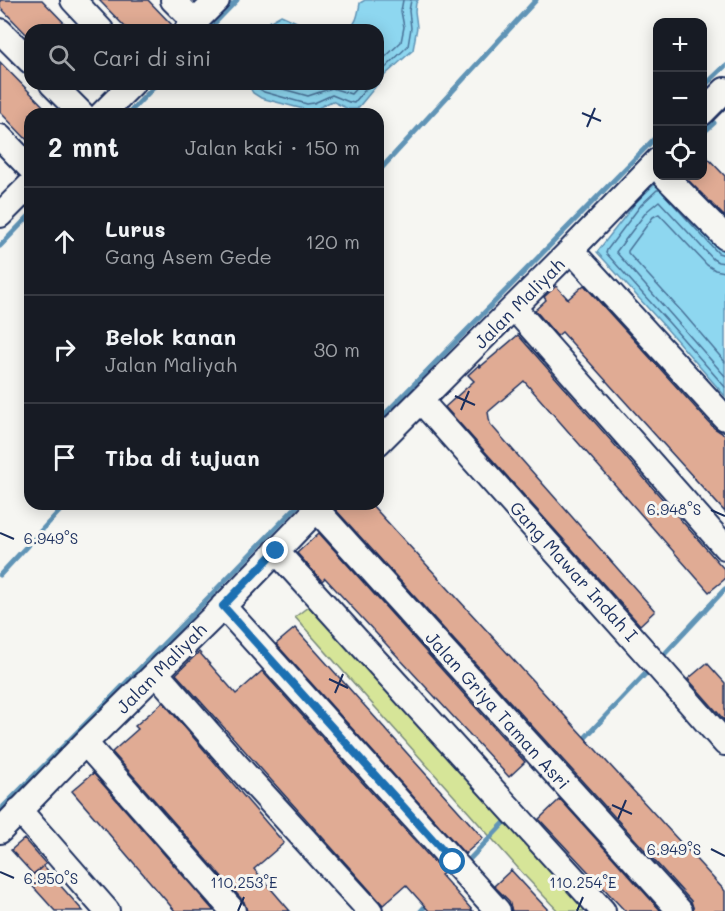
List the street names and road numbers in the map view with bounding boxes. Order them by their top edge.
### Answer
street label: Jalan Maliyah [468,252,570,354]
street label: Gang Mawar Indah I [505,496,643,646]
street label: Jalan Maliyah [110,617,212,719]
street label: Jalan Griya Taman Asri [420,626,576,794]

